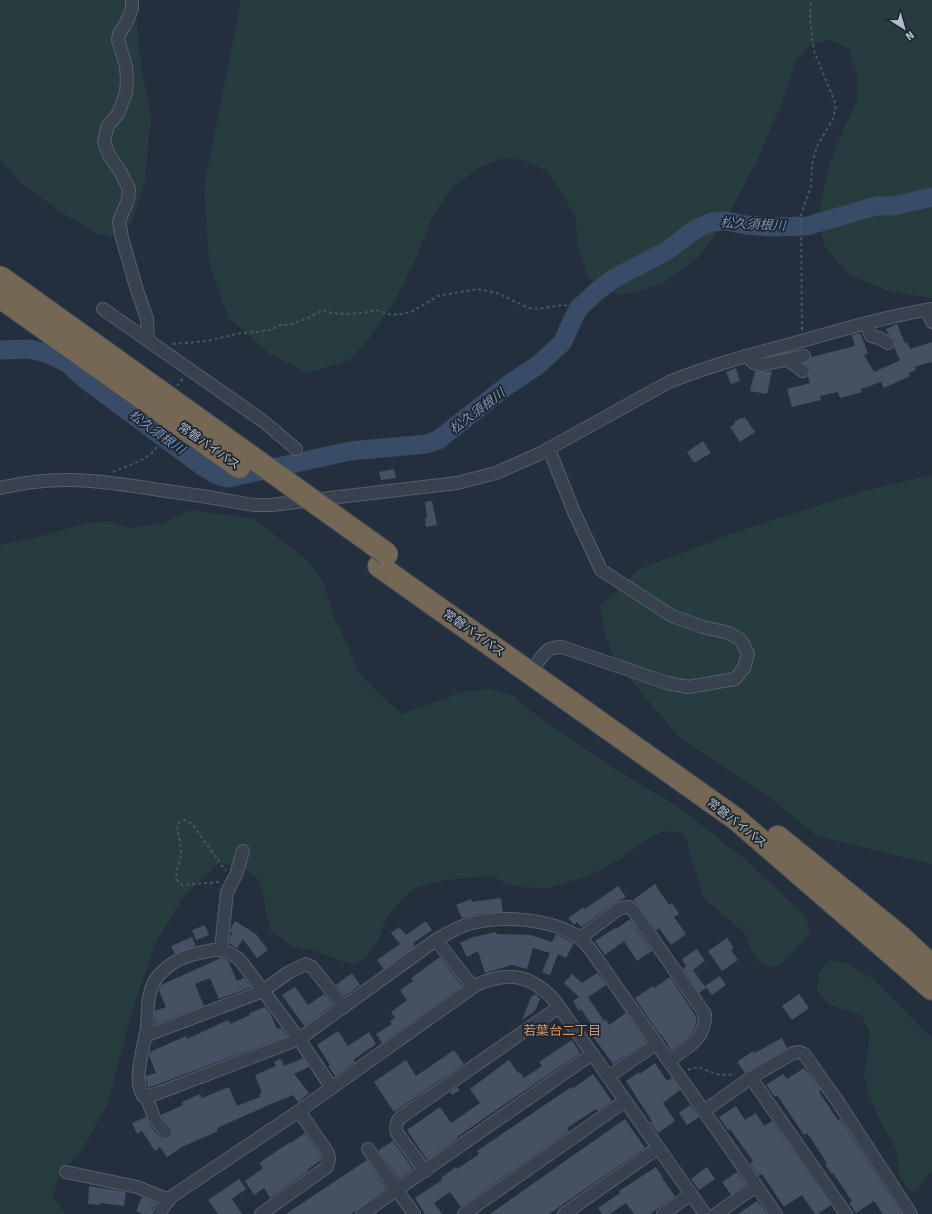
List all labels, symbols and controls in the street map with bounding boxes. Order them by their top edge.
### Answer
north arrow [884,8,924,48]
text: N [903,28,917,43]
water label: 松久須根川 [720,215,788,233]
water label: 松久須根川 [447,384,509,437]
water label: 松久須根川 [126,407,189,458]
street label: 常磐バイパス [176,420,242,472]
street label: 常磐バイパス [441,607,507,659]
street label: 常磐バイパス [704,795,770,851]
district label: 若葉台二丁目 [523,1023,601,1038]

